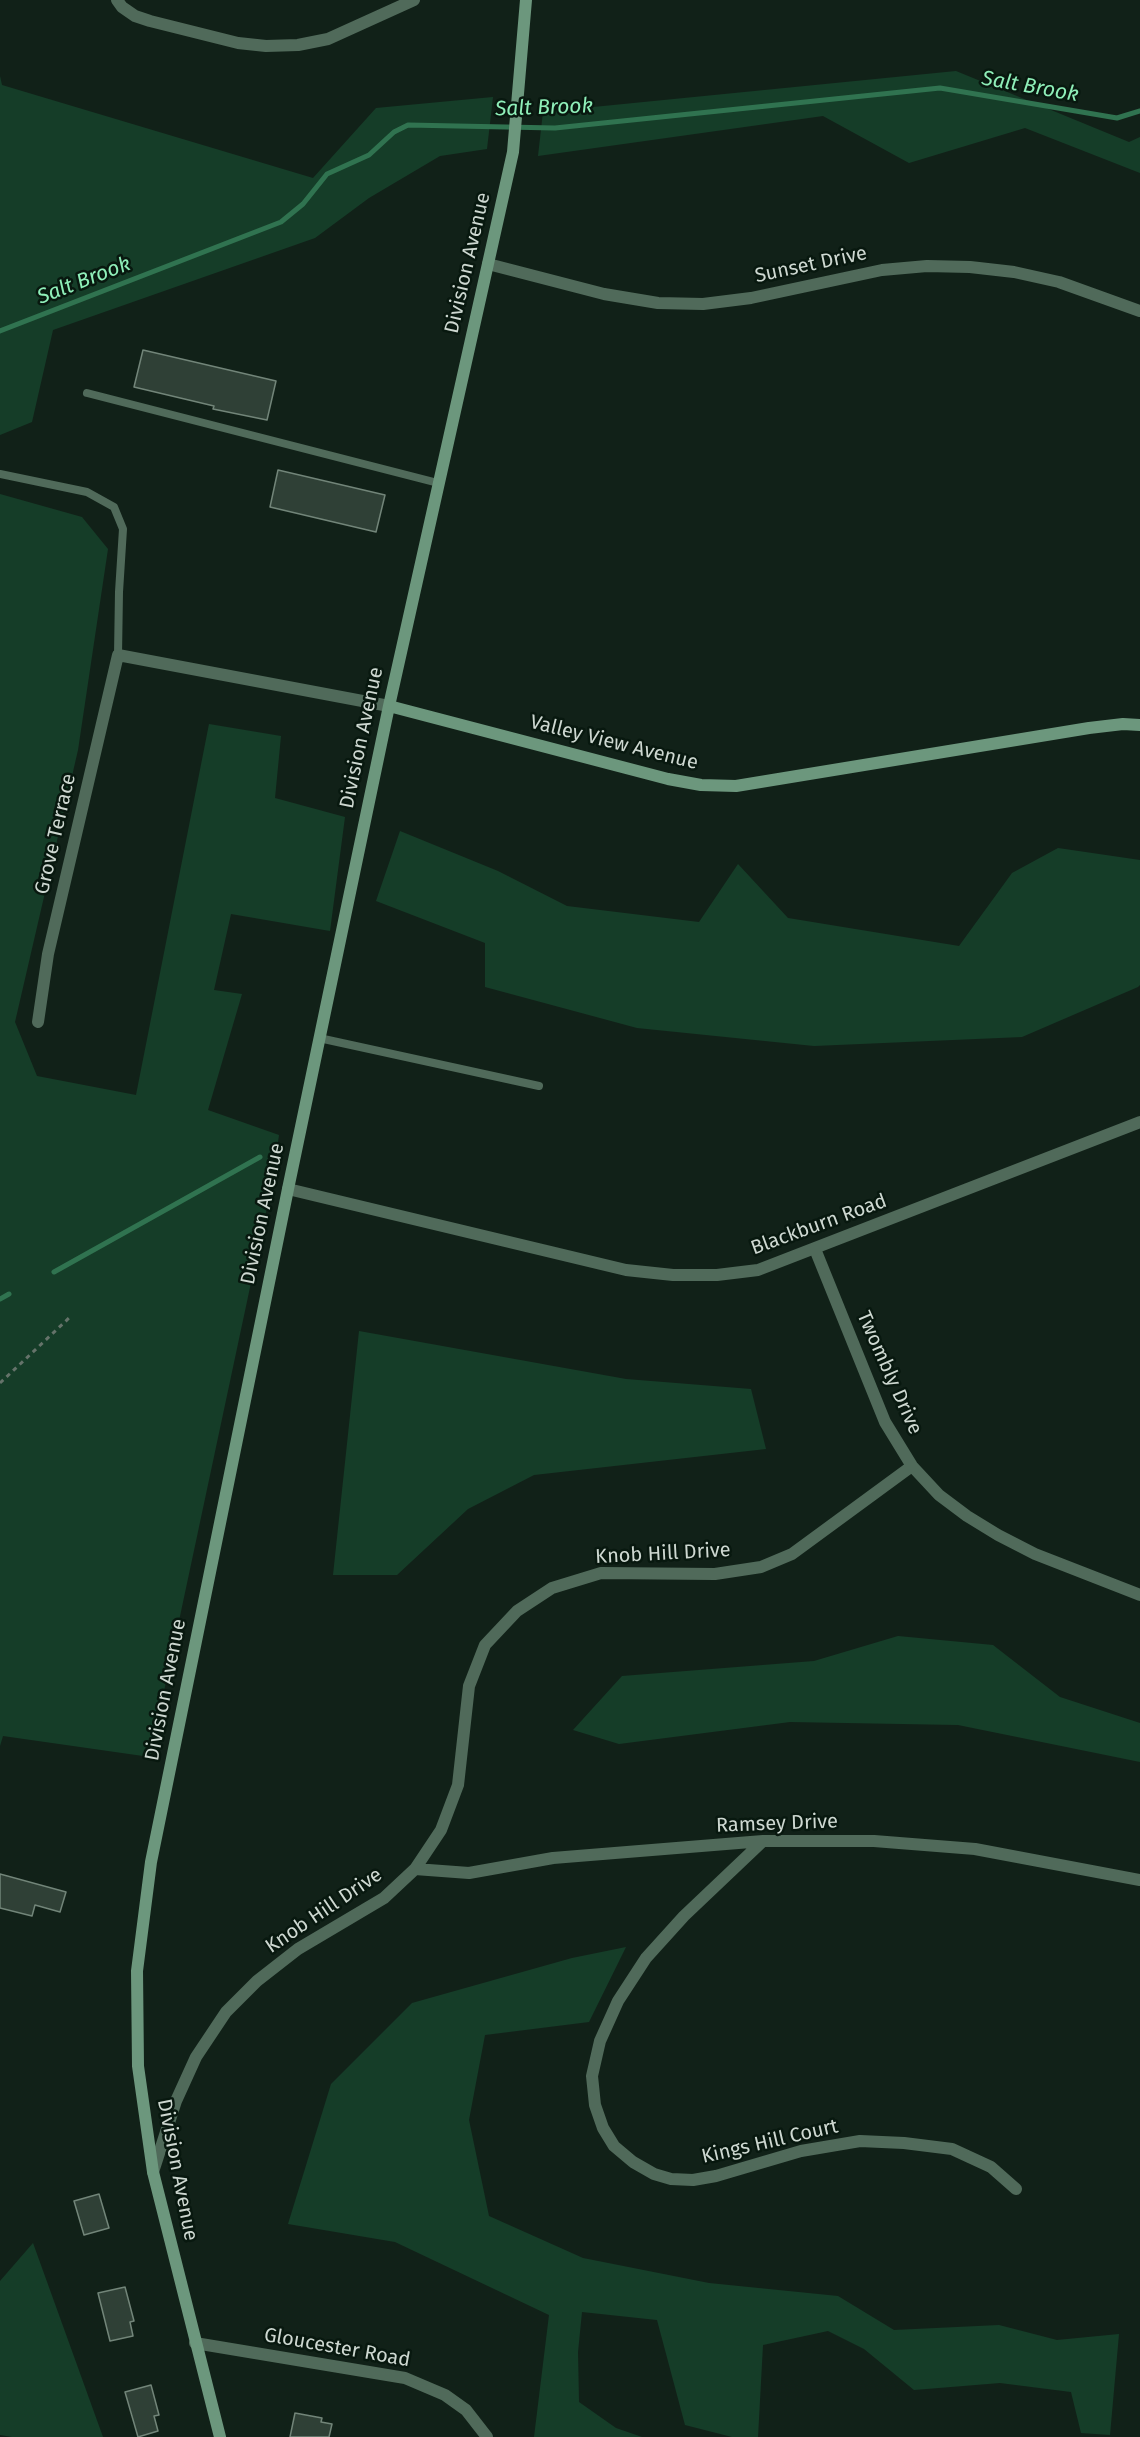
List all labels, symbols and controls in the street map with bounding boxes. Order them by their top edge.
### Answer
water label: Salt Brook [980,66,1080,108]
water label: Salt Brook [495,94,593,122]
street label: Division Avenue [440,190,496,336]
street label: Sunset Drive [753,241,869,289]
water label: Salt Brook [34,252,134,310]
street label: Division Avenue [335,665,389,811]
street label: Valley View Avenue [528,711,700,775]
street label: Grove Terrace [30,771,82,897]
street label: Division Avenue [236,1141,290,1287]
street label: Blackburn Road [748,1189,890,1261]
street label: Twombly Drive [851,1308,927,1438]
street label: Knob Hill Drive [595,1538,731,1570]
street label: Division Avenue [140,1617,192,1763]
street label: Ramsey Drive [716,1810,838,1838]
street label: Knob Hill Drive [261,1863,387,1959]
street label: Division Avenue [151,2097,203,2243]
street label: Kings Hill Court [699,2115,841,2169]
street label: Gloucester Road [262,2323,412,2373]

